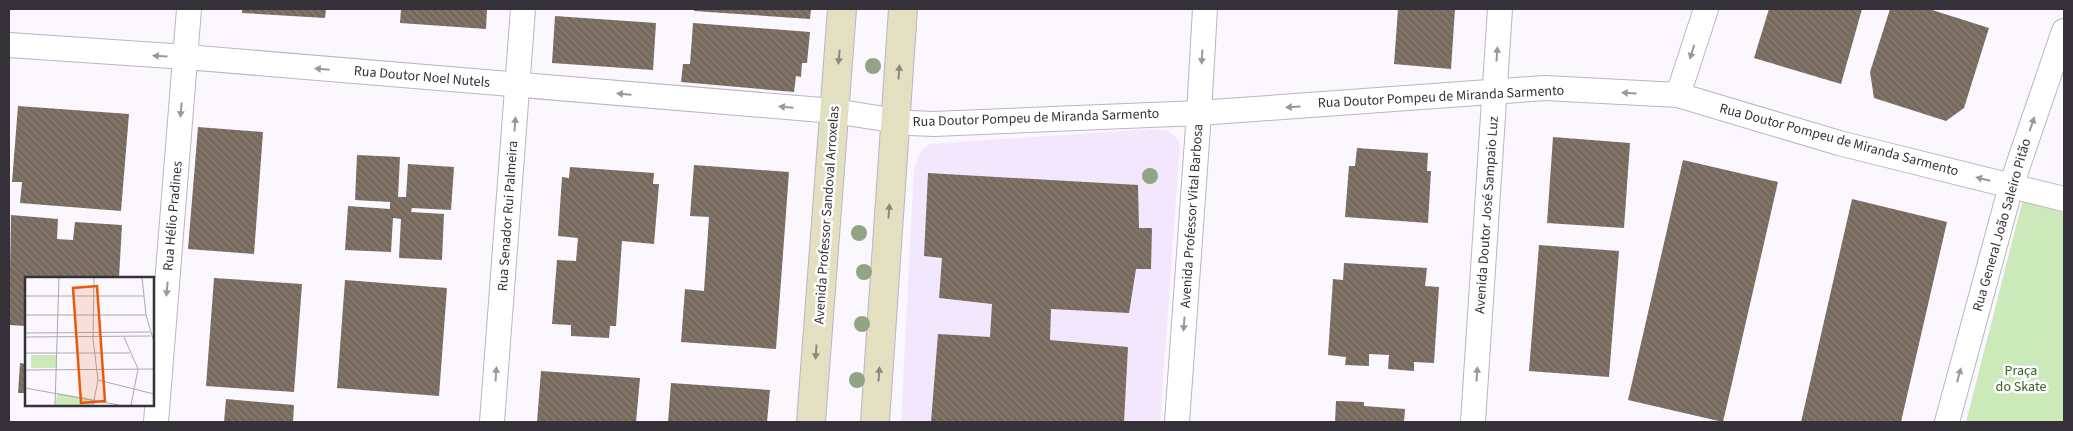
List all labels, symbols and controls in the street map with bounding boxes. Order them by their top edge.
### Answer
one-way arrow [1688,45,1696,60]
one-way arrow [1493,46,1501,62]
one-way arrow [834,50,842,66]
one-way arrow [1198,50,1206,66]
one-way arrow [152,51,168,59]
street label: Rua Doutor Noel Nutels [353,61,491,93]
one-way arrow [314,64,330,72]
one-way arrow [895,64,903,80]
street label: Rua Doutor Pompeu de Miranda Sarmento [1317,81,1565,113]
one-way arrow [1621,88,1637,96]
one-way arrow [616,90,632,98]
street label: Rua Doutor Pompeu de Miranda Sarmento [1717,98,1961,182]
one-way arrow [177,102,185,118]
one-way arrow [777,103,793,111]
one-way arrow [1284,103,1300,111]
street label: Rua Doutor Pompeu de Miranda Sarmento [912,104,1160,132]
street label: Avenida Professor Sandoval Arroxelas [809,105,845,325]
one-way arrow [511,116,519,132]
street label: Avenida Doutor José Sampaio Luz [1470,116,1504,314]
one-way arrow [2029,116,2037,131]
street label: Avenida Professor Vital Barbosa [1176,123,1208,309]
street label: Rua General João Saleiro Pitão [1968,136,2036,314]
street label: Rua Senador Rui Palmeira [493,140,523,292]
street label: Rua Hélio Pradines [158,160,188,272]
one-way arrow [1975,175,1990,183]
one-way arrow [886,203,894,219]
inset map [25,277,154,406]
one-way arrow [162,281,170,297]
one-way arrow [1180,317,1188,333]
one-way arrow [812,344,820,360]
park label: Praça do Skate [1996,361,2046,397]
one-way arrow [492,365,500,381]
one-way arrow [875,365,883,381]
one-way arrow [1473,365,1481,381]
one-way arrow [1955,367,1963,382]

